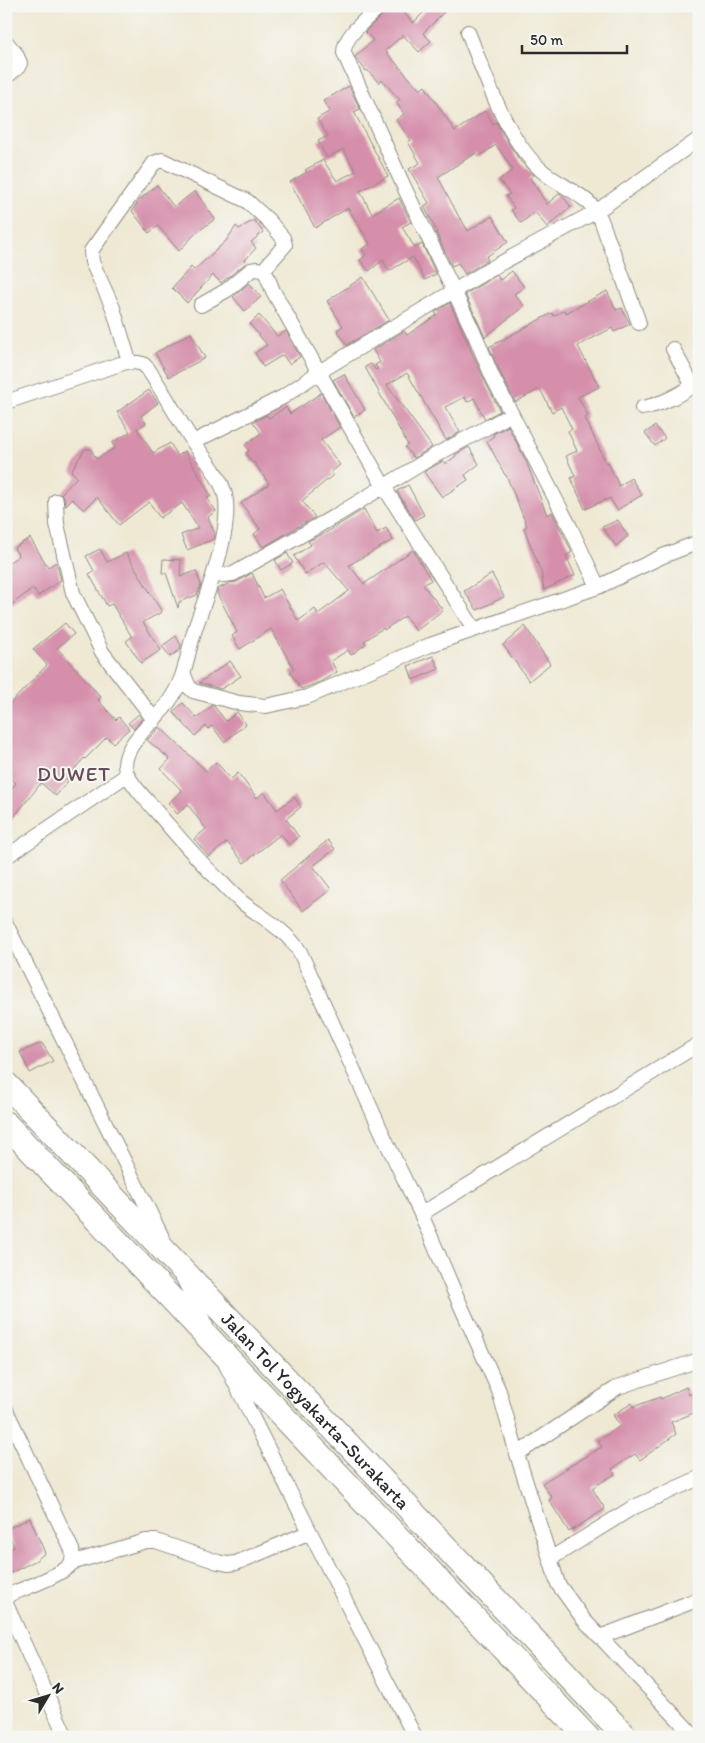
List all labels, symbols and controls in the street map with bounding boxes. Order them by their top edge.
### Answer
scale bar [522,22,628,54]
text: 50 m [530,31,563,49]
district label: DUWET [37,761,111,786]
street label: Jalan Tol Yogyakarta–Surakarta [216,1307,414,1514]
north arrow [22,1670,72,1720]
text: N [48,1679,67,1697]

